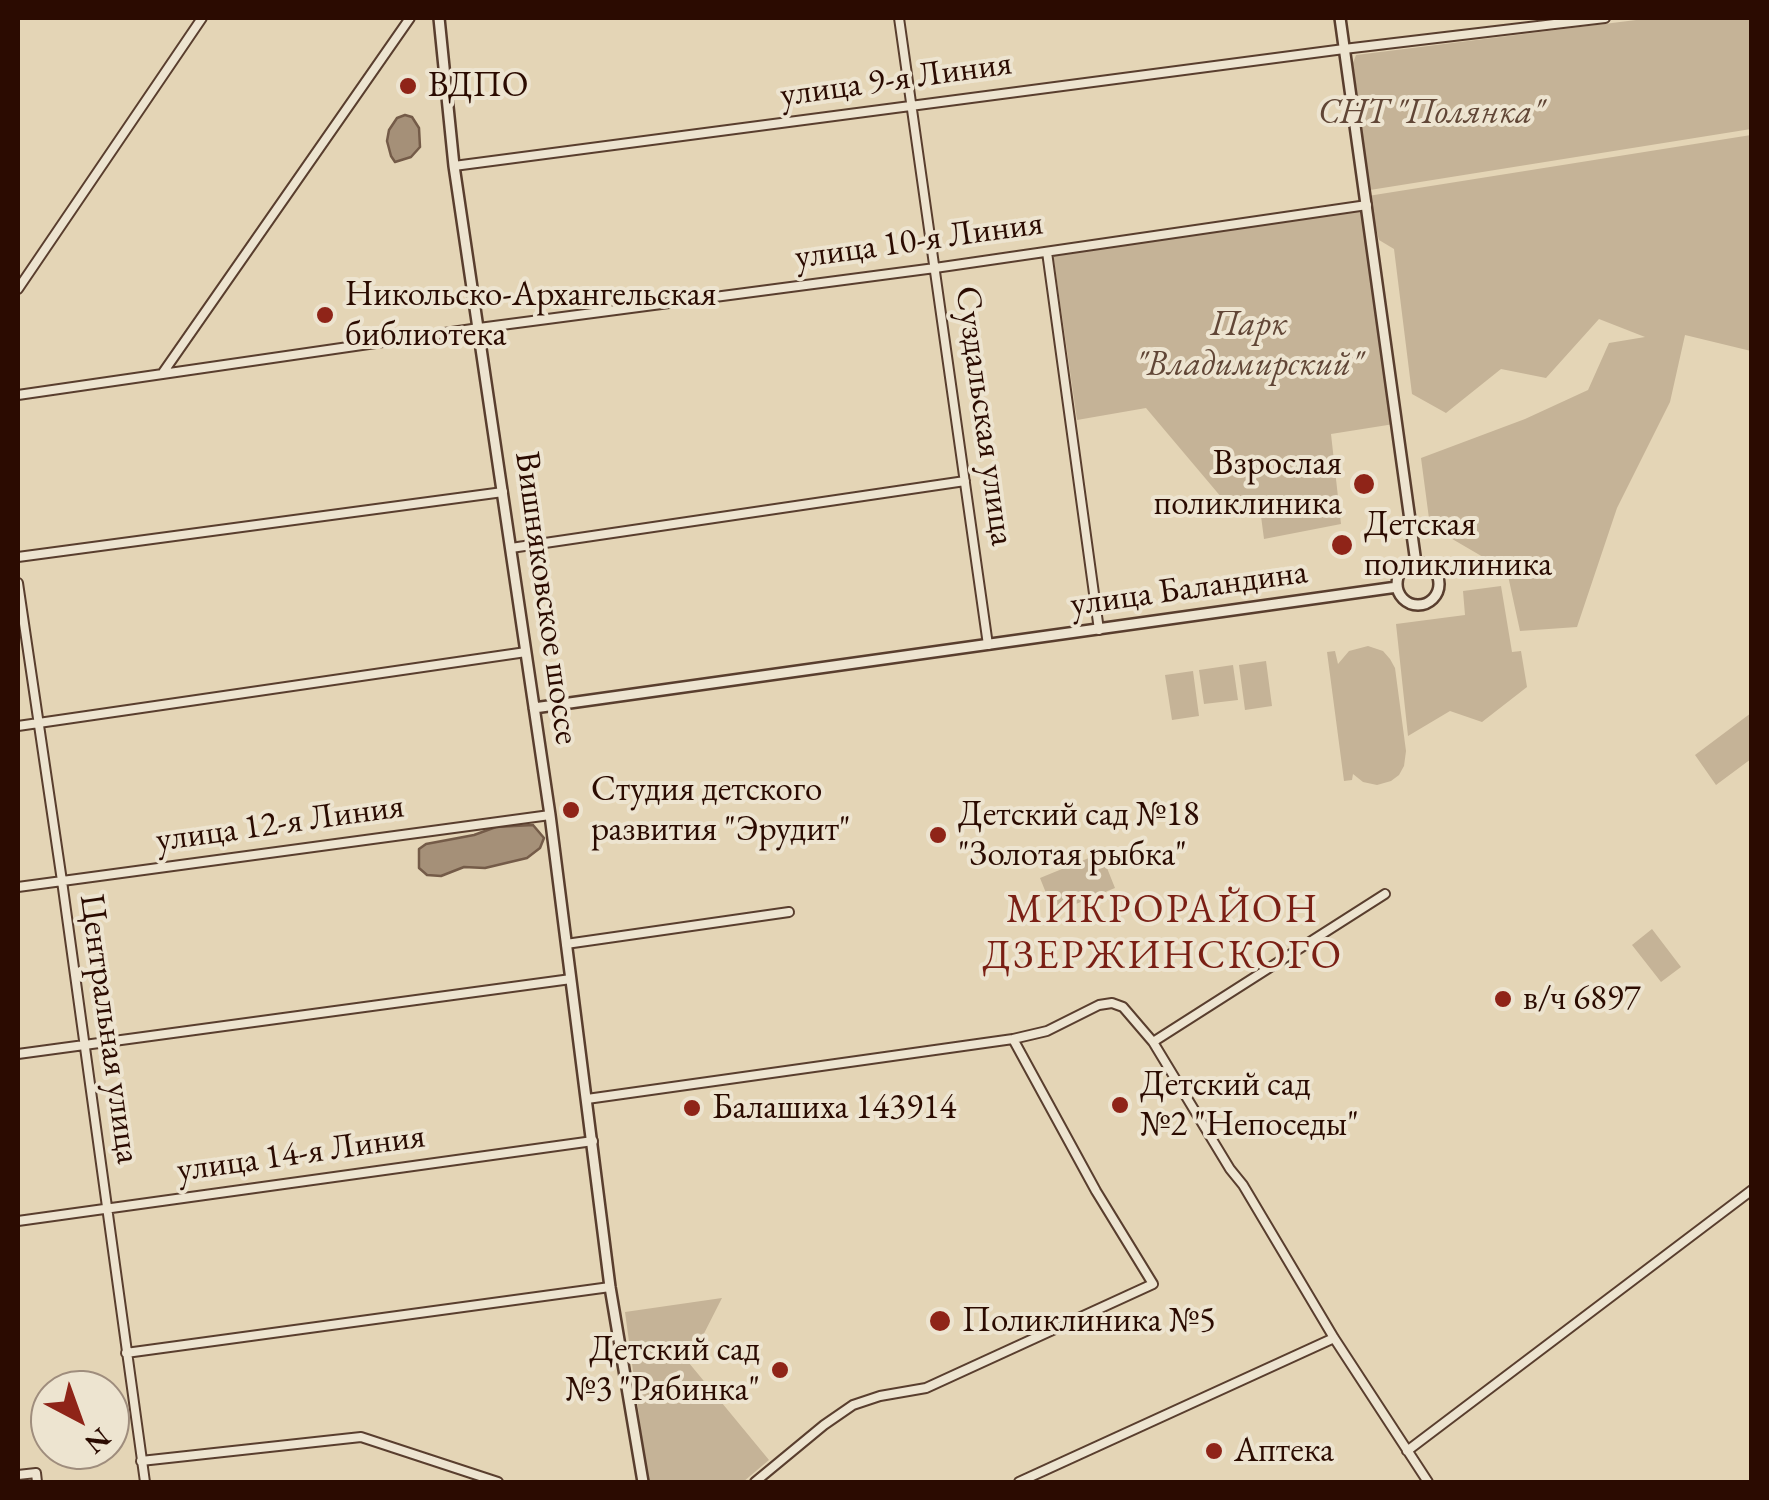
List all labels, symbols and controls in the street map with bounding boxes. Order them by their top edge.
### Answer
street label: улица 9-я Линия [777,43,1015,117]
place label: ВДПО [428,65,528,107]
marker: ВДПО [397,75,419,97]
park label: СНТ "Полянка" [1318,92,1544,134]
street label: улица 10-я Линия [792,203,1046,279]
place label: Никольско-Архангельская библиотека [345,274,716,356]
street label: Суздальская улица [945,284,1023,548]
marker: Никольско-Архангельская библиотека [314,304,336,326]
park label: Парк "Владимирский" [1135,304,1363,386]
place label: Взрослая поликлиника [1154,443,1342,525]
street label: Вишняковское шоссе [505,449,587,747]
marker: Взрослая поликлиника [1351,471,1377,497]
place label: Детская поликлиника [1364,504,1552,586]
marker: Детская поликлиника [1329,532,1355,558]
street label: улица Баландина [1068,552,1310,626]
place label: Студия детского развития "Эрудит" [591,769,851,851]
street label: улица 12-я Линия [153,786,407,862]
place label: Детский сад №18 "Золотая рыбка" [958,794,1200,876]
marker: Студия детского развития "Эрудит" [560,799,582,821]
marker: Детский сад №18 "Золотая рыбка" [927,824,949,846]
district label: МИКРОРАЙОН ДЗЕРЖИНСКОГО [983,887,1343,981]
street label: Центральная улица [69,891,149,1167]
place label: в/ч 6897 [1523,978,1640,1020]
marker: в/ч 6897 [1492,988,1514,1010]
place label: Детский сад №2 "Непоседы" [1140,1064,1359,1146]
place label: Балашиха 143914 [712,1087,956,1129]
marker: Детский сад №2 "Непоседы" [1109,1094,1131,1116]
marker: Балашиха 143914 [681,1097,703,1119]
street label: улица 14-я Линия [174,1116,428,1192]
place label: Поликлиника №5 [962,1300,1216,1342]
marker: Поликлиника №5 [927,1308,953,1334]
place label: Детский сад №3 "Рябинка" [565,1329,760,1411]
marker: Детский сад №3 "Рябинка" [769,1359,791,1381]
north arrow [30,1370,130,1470]
text: N [78,1420,119,1462]
place label: Аптека [1234,1430,1334,1472]
marker: Аптека [1203,1440,1225,1462]

